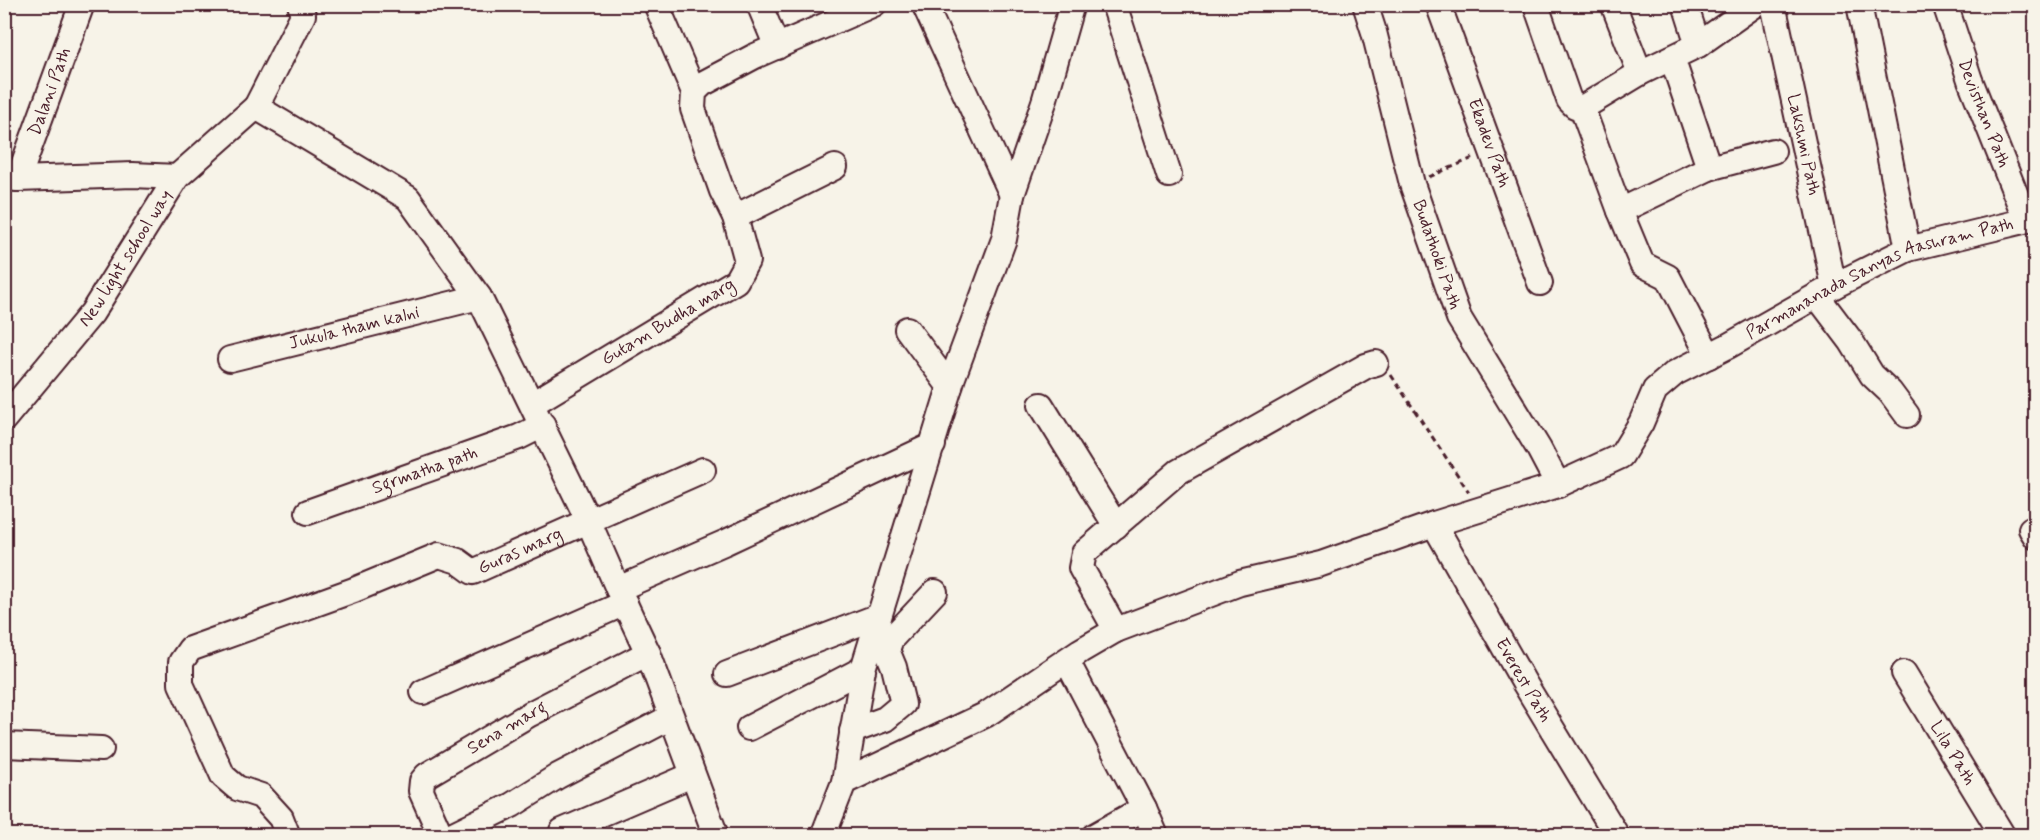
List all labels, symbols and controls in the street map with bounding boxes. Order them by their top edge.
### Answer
street label: Dalani Path [23,44,77,139]
street label: Devisthan Path [1952,56,2016,171]
street label: Lakshmi Path [1781,92,1826,198]
street label: Ekadev Path [1462,95,1516,191]
street label: New light school way [73,185,178,332]
street label: Budathoki Path [1406,197,1467,313]
street label: Parmananada Sanyas Aashram Path [1742,212,2016,345]
street label: Gutam Budha marg [597,272,740,371]
street label: Jukula tham kalni [286,300,422,356]
street label: Sgrmatha path [369,441,481,500]
street label: Guras marg [474,522,566,580]
street label: Everest Path [1489,634,1557,727]
street label: Sena marg [463,695,552,761]
street label: Lila Path [1924,717,1981,790]

